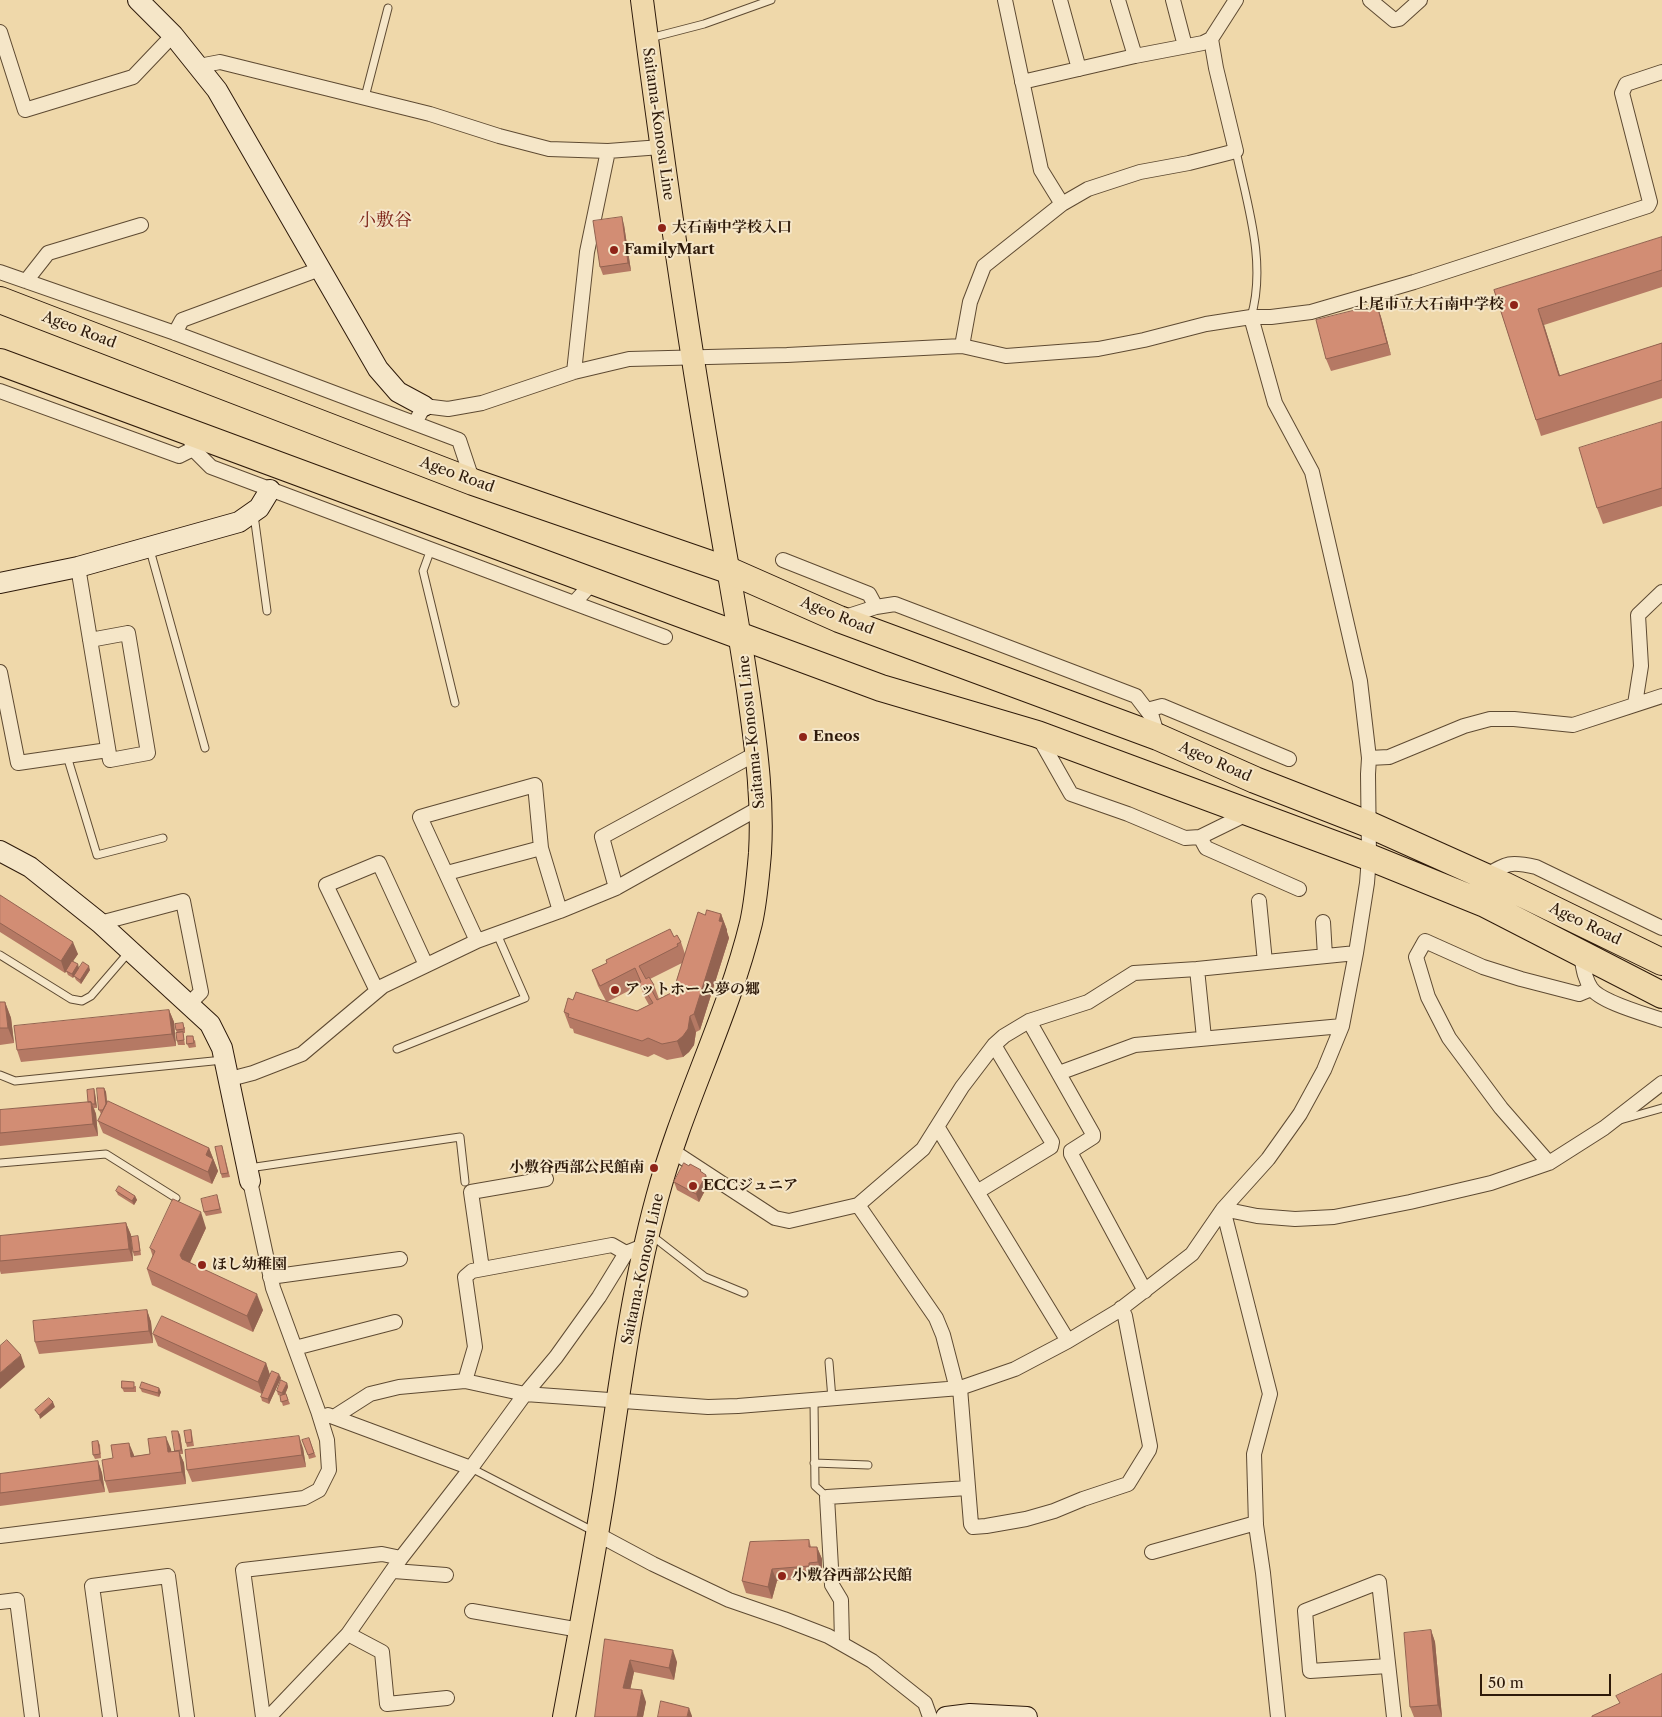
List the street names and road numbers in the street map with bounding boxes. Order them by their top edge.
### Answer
street label: Saitama-Konosu Line [638,46,678,202]
street label: Ageo Road [40,308,118,352]
street label: Ageo Road [417,453,497,497]
street label: Ageo Road [798,593,876,639]
street label: Saitama-Konosu Line [735,654,769,810]
street label: Ageo Road [1176,738,1254,786]
street label: Ageo Road [1546,899,1624,949]
street label: Saitama-Konosu Line [618,1192,668,1346]

